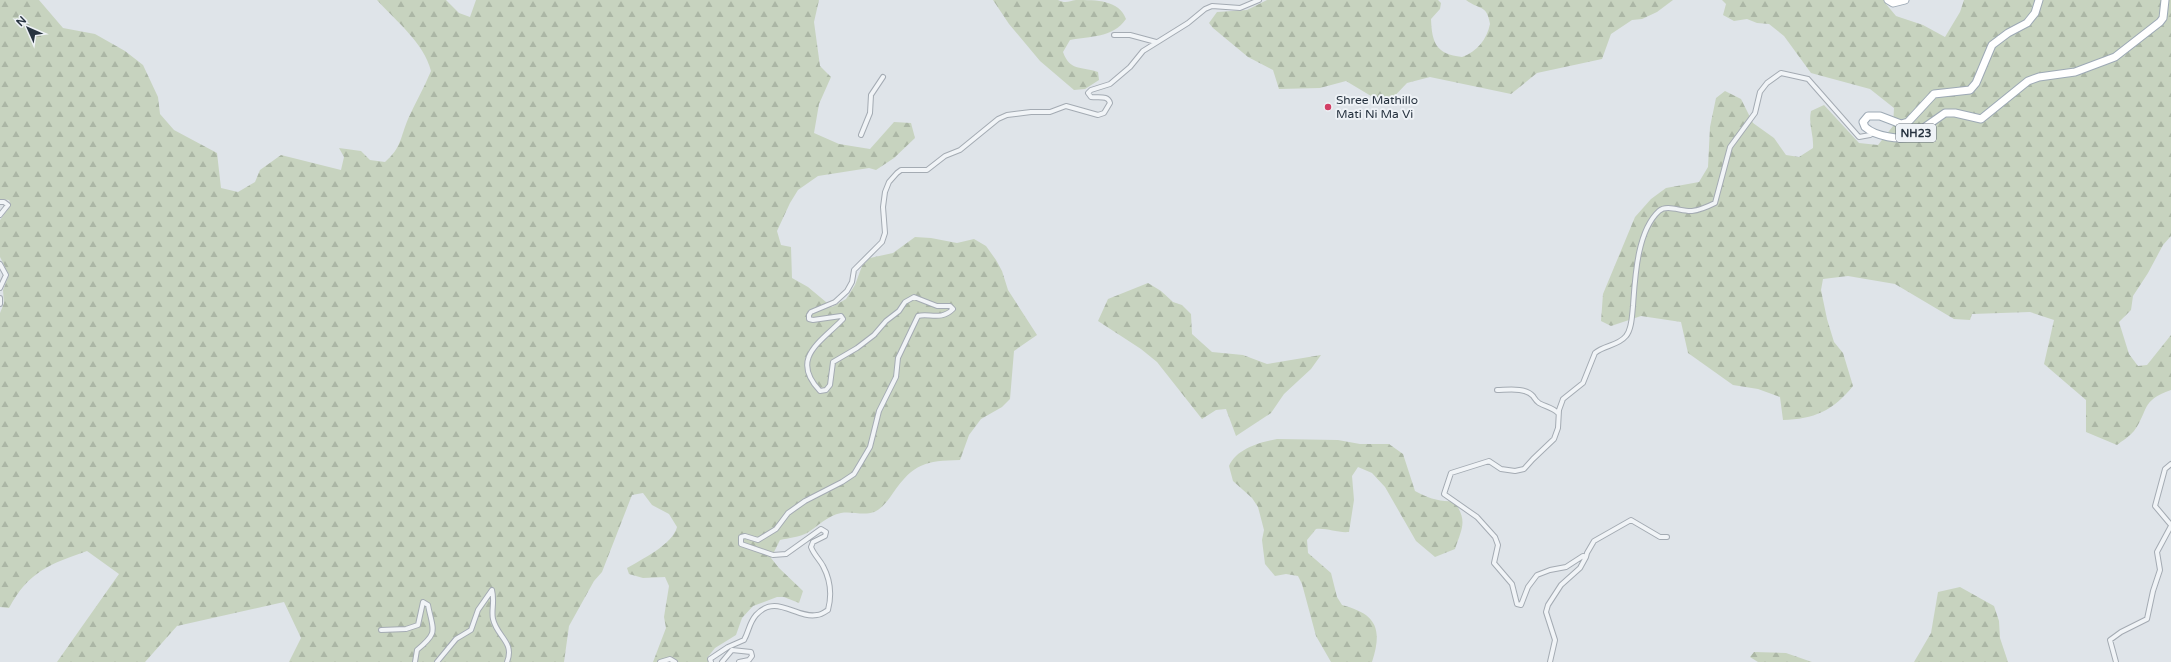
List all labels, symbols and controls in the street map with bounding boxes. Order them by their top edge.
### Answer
north arrow [8,8,48,48]
text: N [14,14,29,29]
place label: Shree Mathillo Mati Ni Ma Vi [1336,93,1418,121]
marker: Shree Mathillo Mati Ni Ma Vi [1323,102,1333,112]
road number: NH23 [1896,124,1936,142]

